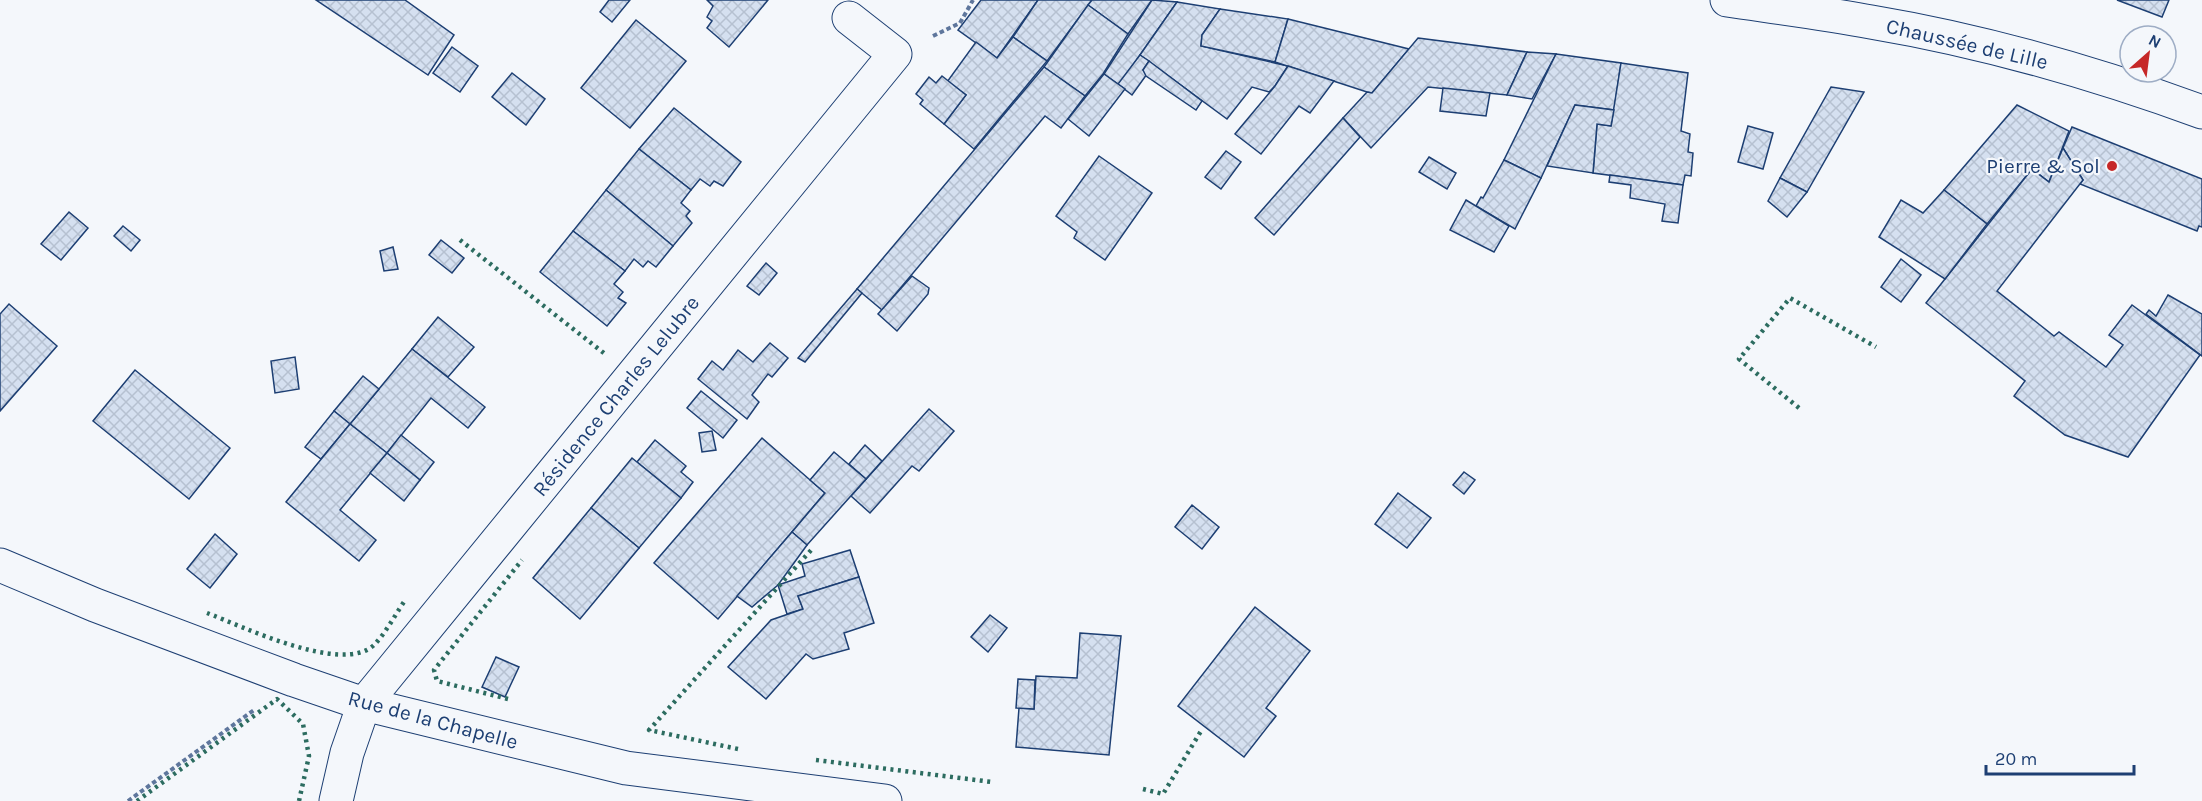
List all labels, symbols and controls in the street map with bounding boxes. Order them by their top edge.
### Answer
street label: Chaussée de Lille [1884,14,2050,74]
north arrow [2118,24,2178,84]
text: N [2145,30,2164,52]
place label: Pierre & Sol [1986,154,2100,178]
marker: Pierre & Sol [2105,159,2119,173]
street label: Résidence Charles Lelubre [528,291,704,501]
street label: Rue de la Chapelle [346,686,520,754]
scale bar [1986,738,2134,776]
text: 20 m [1995,748,2037,770]

